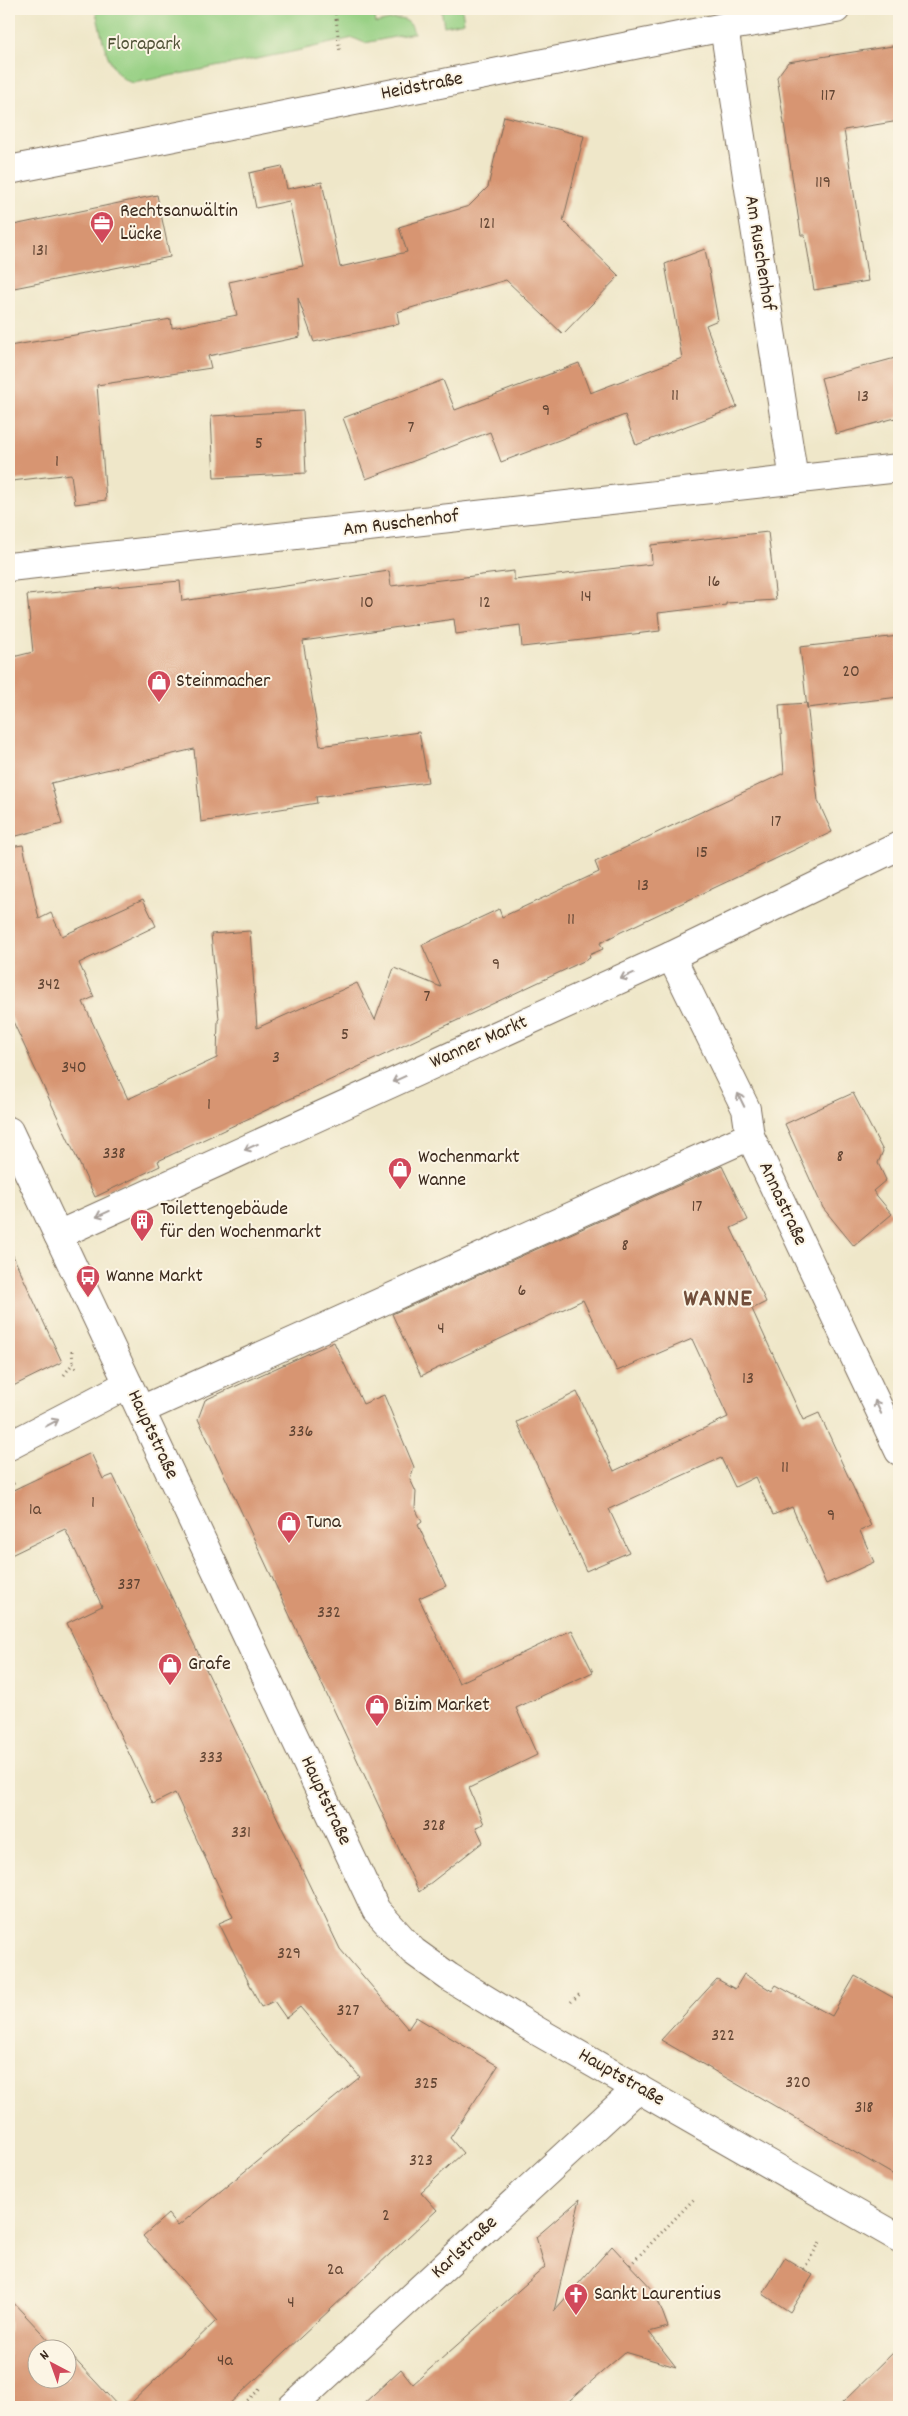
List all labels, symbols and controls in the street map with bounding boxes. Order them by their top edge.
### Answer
park label: Florapark [107,31,181,59]
street label: Heidstraße [379,65,466,109]
house number: 117 [821,84,835,109]
house number: 119 [815,171,831,196]
street label: Am Ruschenhof [736,193,782,314]
place label: Rechtsanwältin Lücke [120,198,238,249]
office icon: Rechtsanwältin Lücke [89,210,115,244]
house number: 121 [479,212,495,237]
house number: 131 [32,239,48,264]
house number: 11 [671,384,679,409]
house number: 13 [857,385,869,410]
house number: 9 [542,399,550,424]
house number: 7 [408,416,415,441]
house number: 5 [255,432,263,457]
house number: 1 [55,450,59,475]
street label: Am Ruschenhof [342,503,461,545]
house number: 16 [708,570,720,595]
house number: 14 [580,585,592,610]
house number: 10 [360,591,374,616]
house number: 12 [479,591,491,616]
house number: 20 [842,660,860,685]
place label: Steinmacher [176,668,271,696]
shop icon: Steinmacher [146,669,172,703]
house number: 17 [771,810,782,835]
house number: 15 [696,841,708,866]
house number: 13 [637,874,649,899]
house number: 11 [567,908,575,933]
house number: 9 [492,953,500,978]
one-way arrow [620,971,635,981]
house number: 342 [37,973,61,998]
house number: 7 [424,985,431,1010]
street label: Wanner Markt [426,1009,532,1077]
house number: 5 [341,1023,349,1048]
house number: 3 [272,1046,280,1071]
house number: 340 [61,1056,87,1081]
one-way arrow [392,1075,407,1085]
house number: 1 [207,1093,211,1118]
one-way arrow [736,1093,746,1108]
house number: 338 [102,1142,126,1167]
one-way arrow [244,1142,259,1152]
place label: Wochenmarkt Wanne [418,1144,520,1195]
house number: 8 [836,1145,844,1170]
shop icon: Wochenmarkt Wanne [387,1156,413,1190]
street label: Annastraße [750,1157,814,1251]
house number: 17 [692,1195,703,1220]
place label: Toilettengebäude für den Wochenmarkt [160,1196,321,1247]
building icon: Toilettengebäude für den Wochenmarkt [129,1208,155,1242]
one-way arrow [96,1210,111,1219]
house number: 8 [621,1234,629,1259]
place label: Wanne Markt [106,1263,203,1291]
bus stop icon: Wanne Markt [75,1264,101,1298]
house number: 6 [518,1279,526,1304]
district label: WANNE [683,1282,753,1318]
house number: 4 [437,1317,445,1342]
house number: 13 [742,1367,754,1392]
street label: Hauptstraße [119,1386,185,1484]
one-way arrow [873,1400,883,1415]
one-way arrow [44,1418,59,1427]
house number: 336 [289,1420,313,1445]
house number: 11 [781,1456,789,1481]
house number: 1 [91,1491,95,1516]
house number: 1a [29,1498,42,1523]
house number: 9 [827,1504,835,1529]
place label: Tuna [306,1509,342,1537]
shop icon: Tuna [276,1510,302,1544]
house number: 337 [118,1573,141,1598]
house number: 332 [317,1601,341,1626]
place label: Grafe [188,1651,231,1679]
shop icon: Grafe [157,1652,183,1686]
place label: Bizim Market [394,1692,490,1720]
shop icon: Bizim Market [364,1693,390,1727]
house number: 333 [199,1746,223,1771]
street label: Hauptstraße [292,1752,358,1850]
house number: 328 [422,1814,446,1839]
house number: 331 [231,1821,251,1846]
house number: 329 [277,1942,301,1967]
house number: 327 [337,1999,359,2024]
house number: 322 [711,2024,735,2049]
street label: Hauptstraße [573,2042,670,2114]
house number: 320 [785,2071,811,2096]
house number: 325 [414,2072,438,2097]
house number: 318 [854,2096,874,2121]
house number: 323 [409,2149,433,2174]
house number: 2 [382,2204,390,2229]
street label: Karlstraße [426,2210,505,2286]
house number: 2a [327,2258,344,2283]
place label: Sankt Laurentius [594,2281,721,2309]
church icon: Sankt Laurentius [563,2282,589,2316]
house number: 4 [287,2291,295,2316]
north arrow [28,2338,78,2388]
text: N [36,2346,54,2366]
house number: 4a [217,2349,234,2374]

